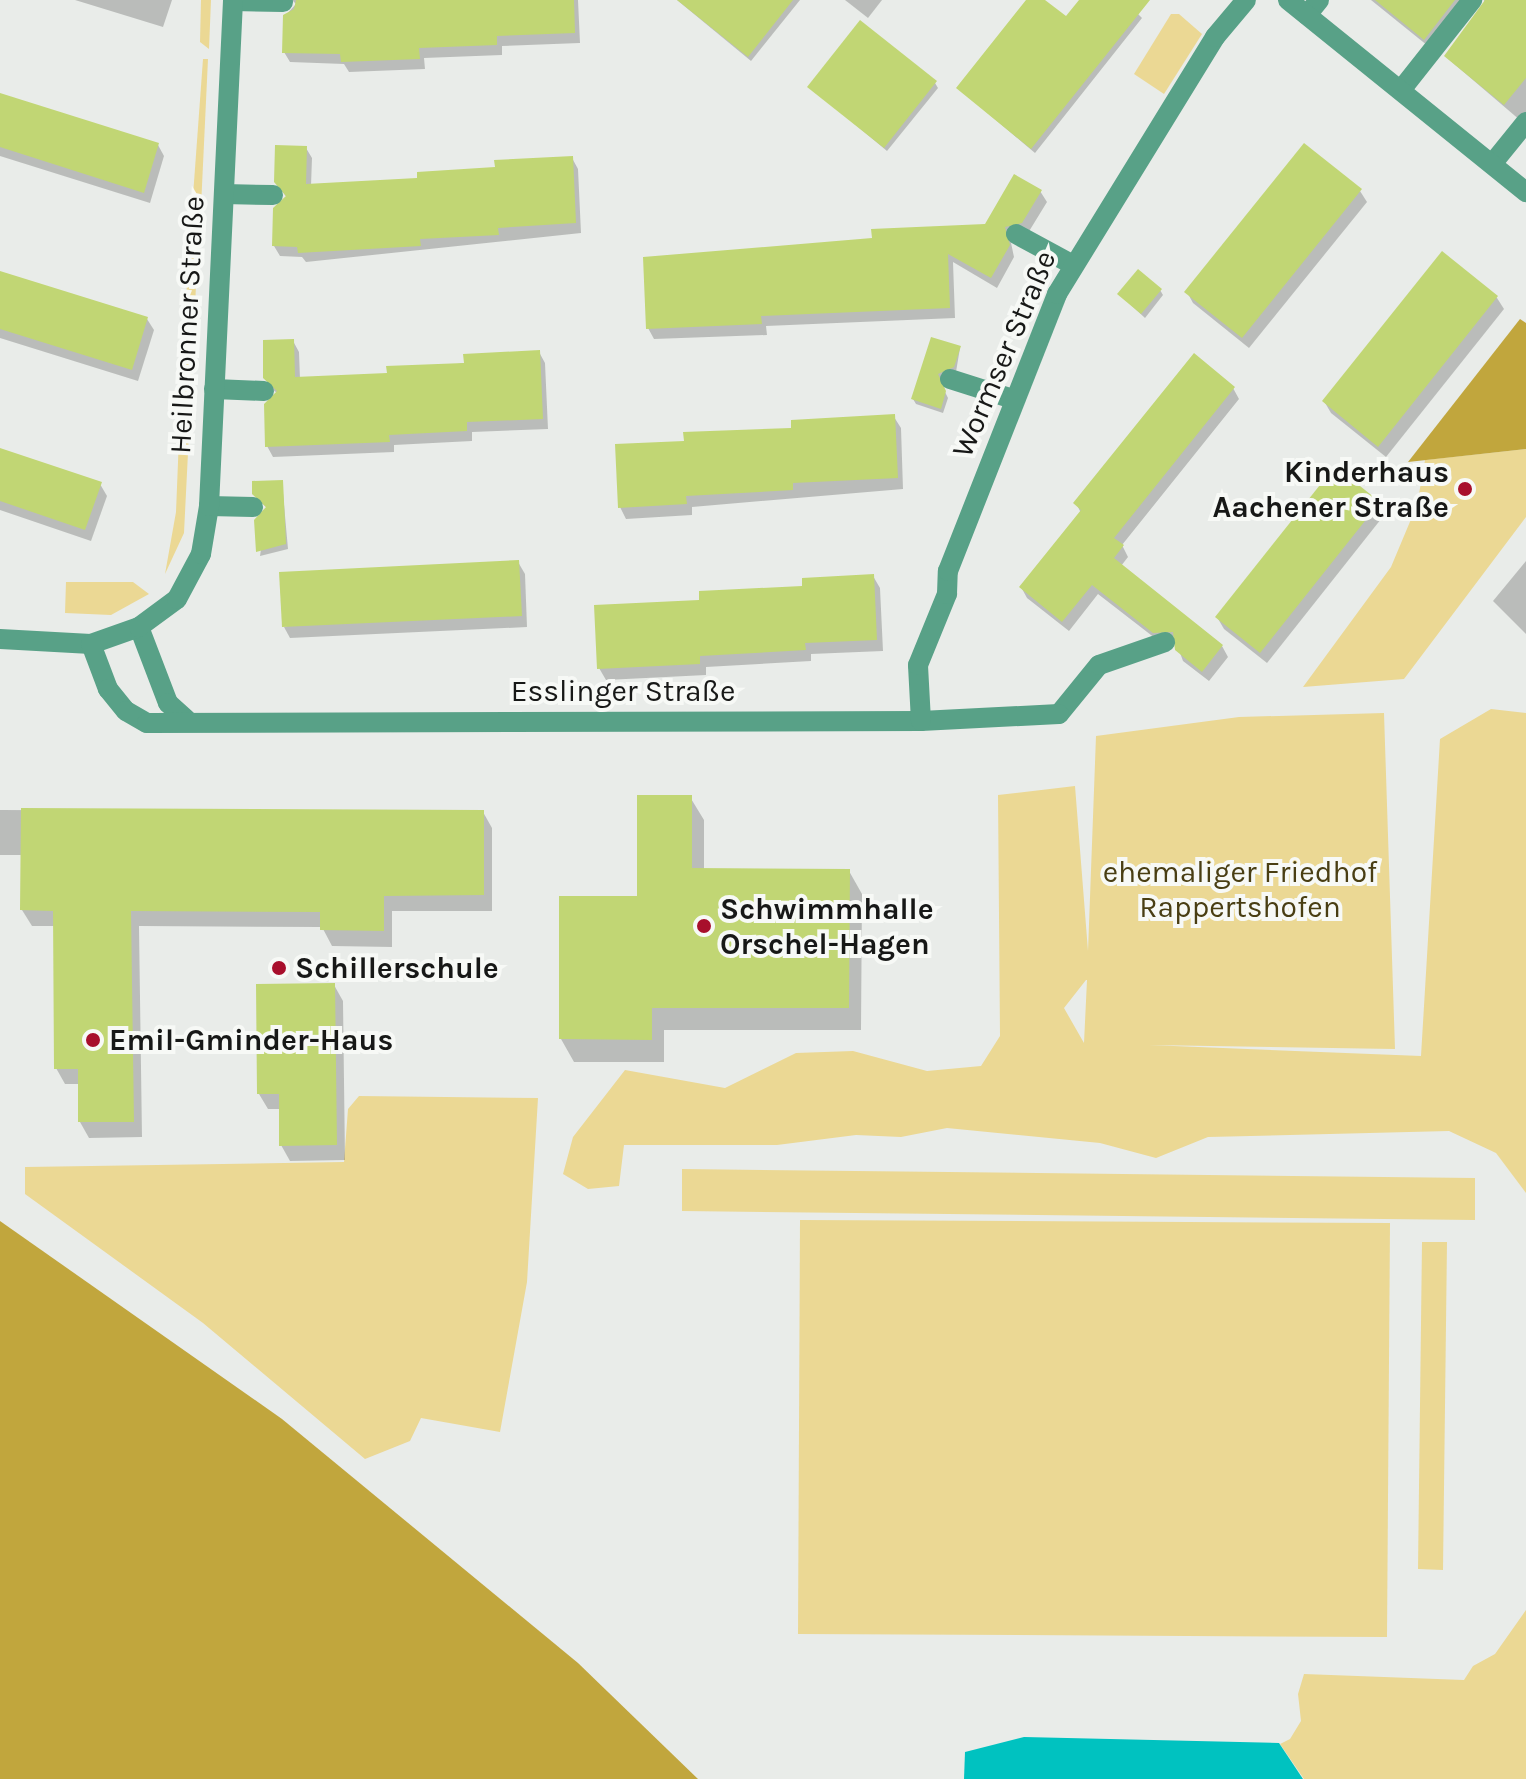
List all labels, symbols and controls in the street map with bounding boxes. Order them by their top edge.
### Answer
street label: Heilbronner Straße [162,195,212,455]
street label: Wormser Straße [944,245,1064,463]
place label: Kinderhaus Aachener Straße [1213,454,1449,524]
marker: Kinderhaus Aachener Straße [1456,480,1474,498]
street label: Esslinger Straße [511,673,735,709]
park label: ehemaliger Friedhof Rappertshofen [1103,854,1377,924]
place label: Schwimmhalle Orschel-Hagen [720,891,934,962]
marker: Schwimmhalle Orschel-Hagen [695,917,713,935]
place label: Schillerschule [295,950,499,986]
marker: Schillerschule [270,959,288,977]
place label: Emil-Gminder-Haus [109,1022,393,1058]
marker: Emil-Gminder-Haus [84,1031,102,1049]

